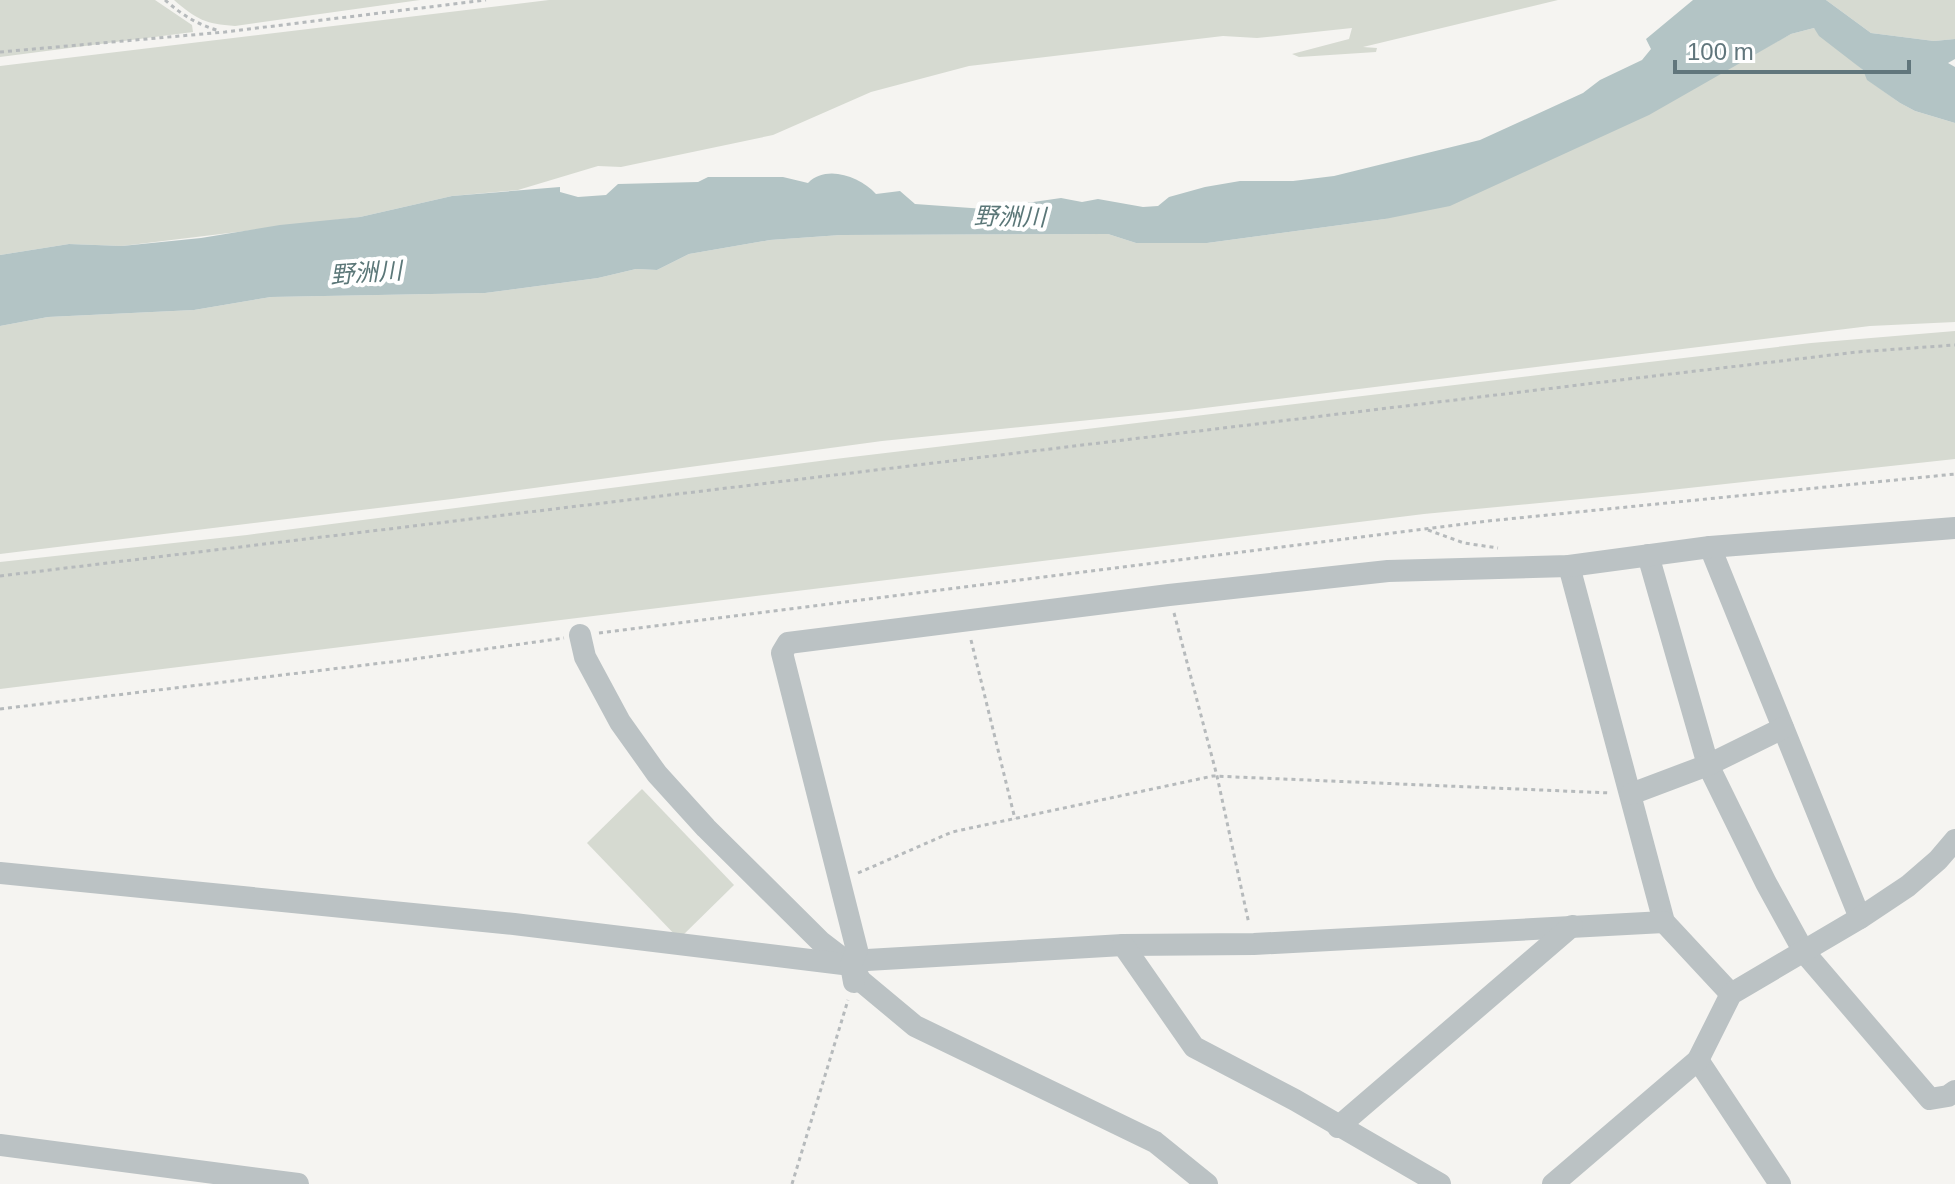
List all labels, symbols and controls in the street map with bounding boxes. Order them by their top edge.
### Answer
scale bar [1675,24,1909,74]
text: 100 m [1687,38,1754,65]
water label: 野洲川 [974,202,1049,231]
water label: 野洲川 [329,256,406,288]

